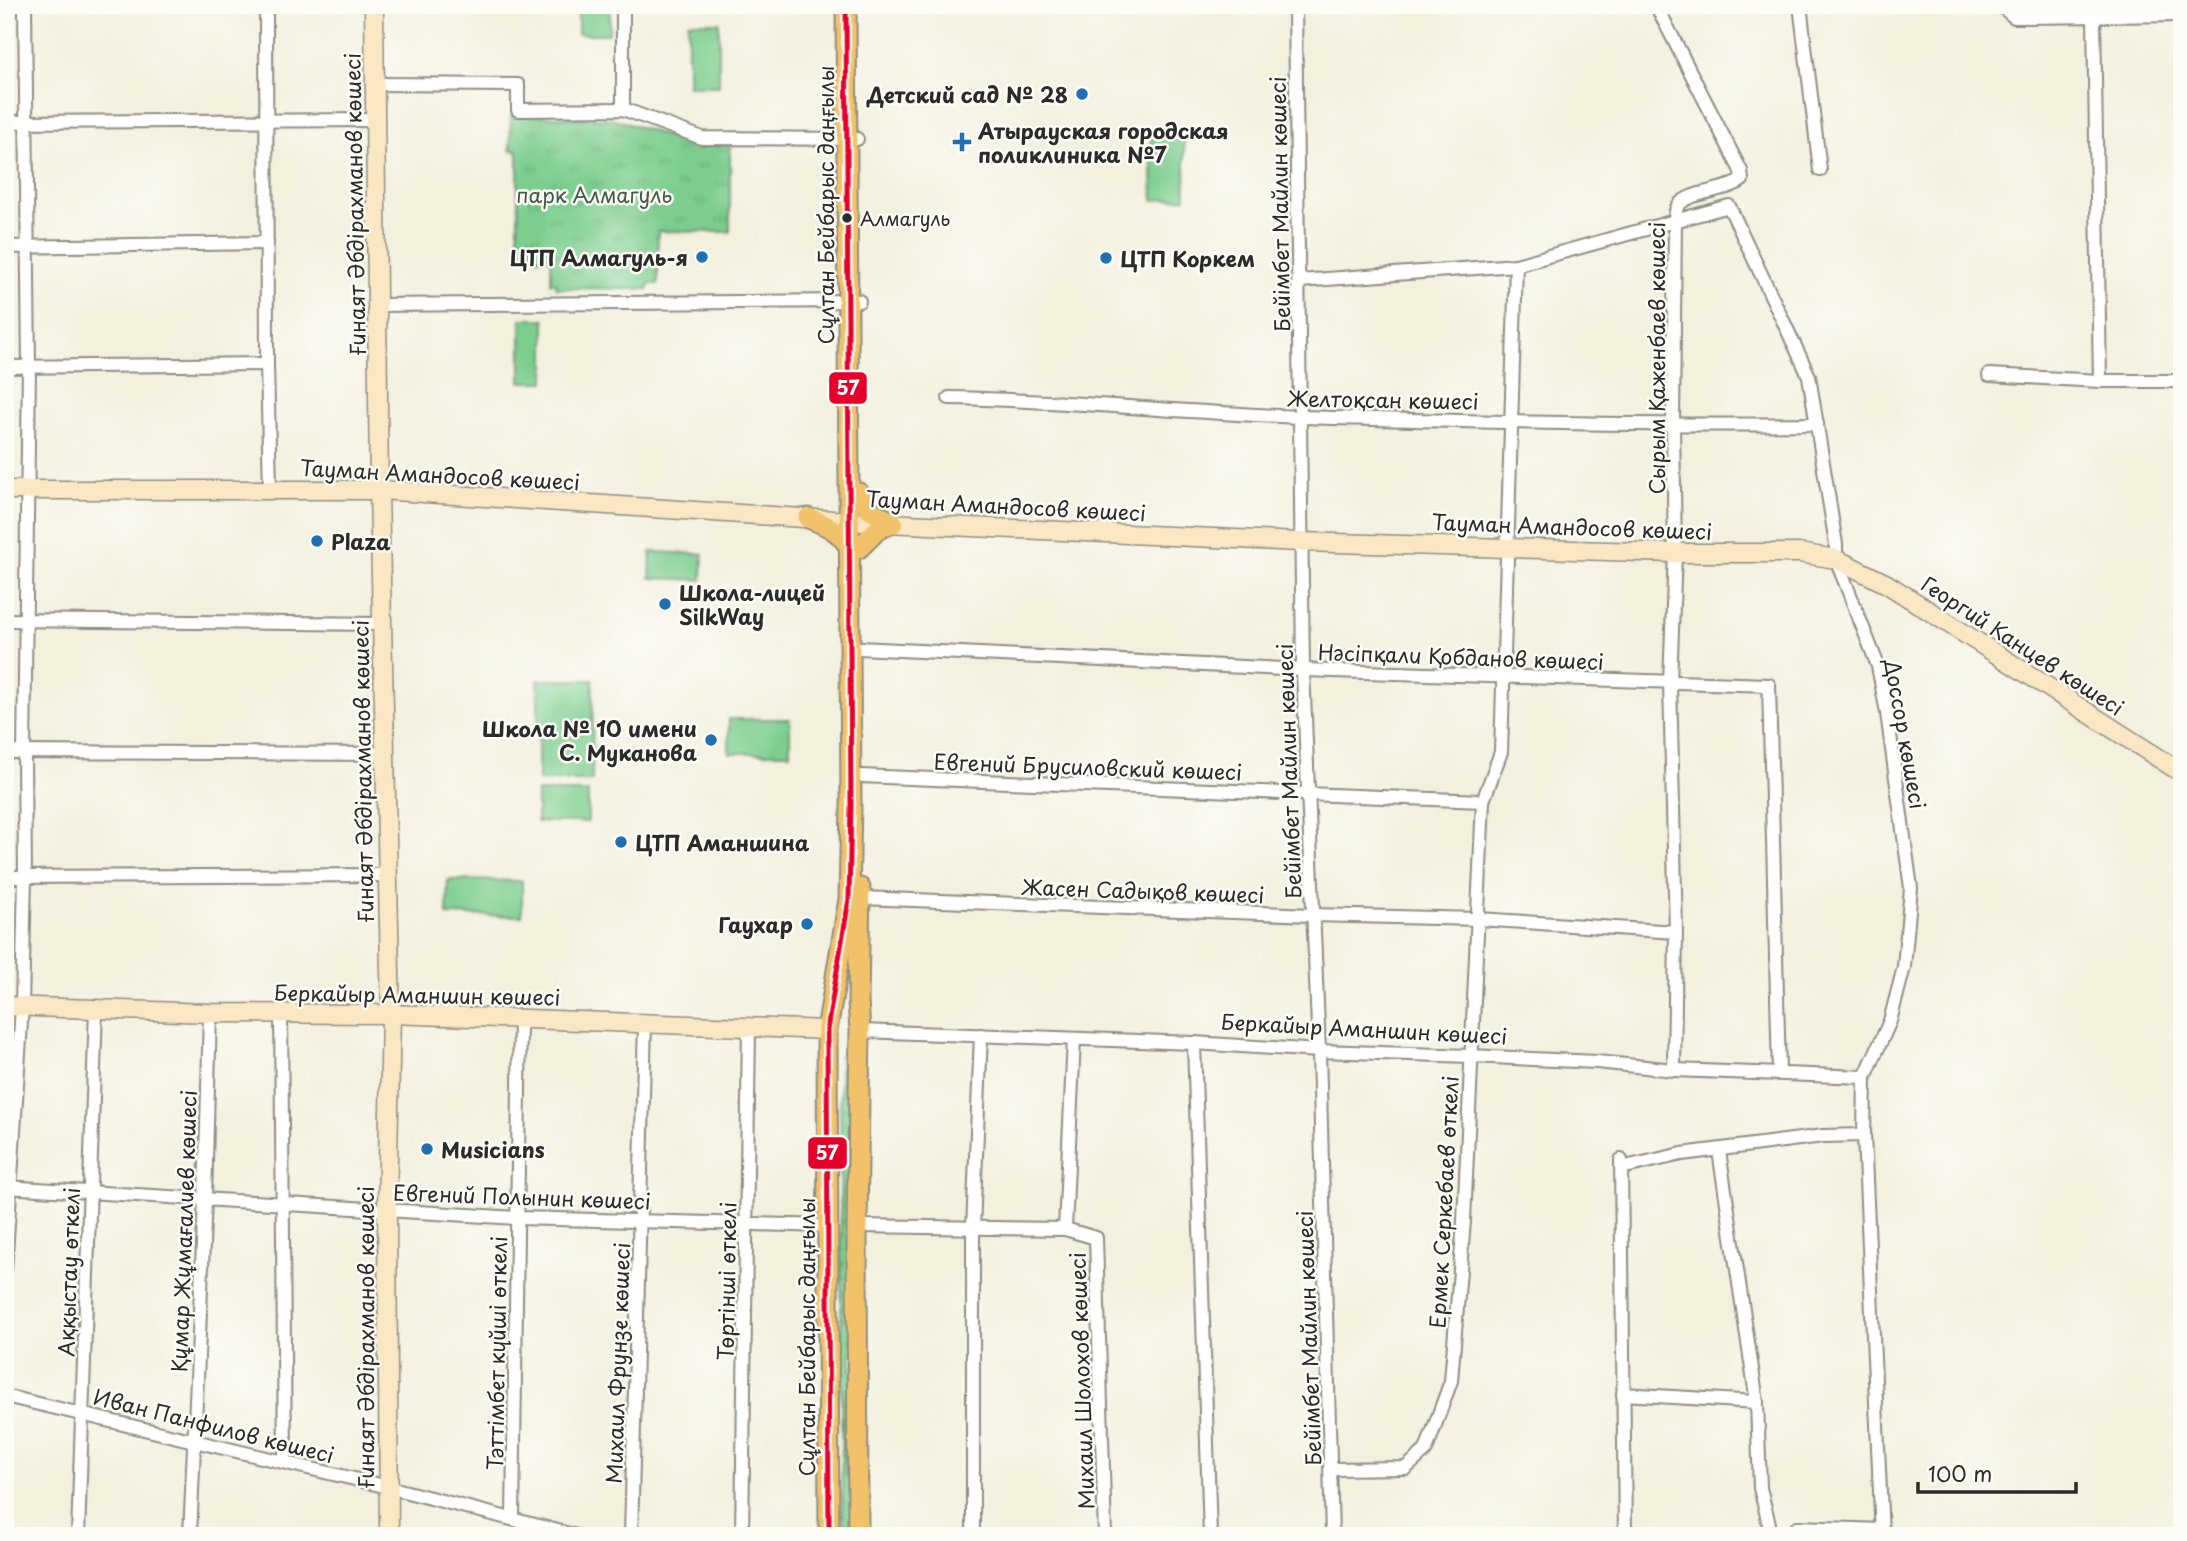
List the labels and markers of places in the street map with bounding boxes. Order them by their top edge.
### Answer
place label: Детский сад № 28 [866,78,1068,110]
marker: Детский сад № 28 [1074,86,1090,102]
place label: Атырауская городская поликлиника №7 [977,114,1229,170]
marker: Атырауская городская поликлиника №7 [952,132,972,152]
place label: Алмагуль [860,204,951,232]
marker: Алмагуль [840,211,854,225]
place label: ЦТП Алмагуль-я [510,241,688,273]
place label: ЦТП Коркем [1120,242,1255,274]
marker: ЦТП Алмагуль-я [694,249,710,265]
marker: ЦТП Коркем [1098,250,1114,266]
place label: Plaza [331,525,391,557]
marker: Plaza [309,533,325,549]
place label: Школа-лицей SilkWay [679,576,825,632]
marker: Школа-лицей SilkWay [657,596,673,612]
place label: Школа № 10 имени С. Муканова [482,712,697,768]
marker: Школа № 10 имени С. Муканова [703,732,719,748]
place label: ЦТП Аманшина [635,826,810,858]
marker: ЦТП Аманшина [613,834,629,850]
place label: Гаухар [718,908,793,940]
marker: Гаухар [799,916,815,932]
place label: Musicians [441,1133,545,1165]
marker: Musicians [419,1141,435,1157]

